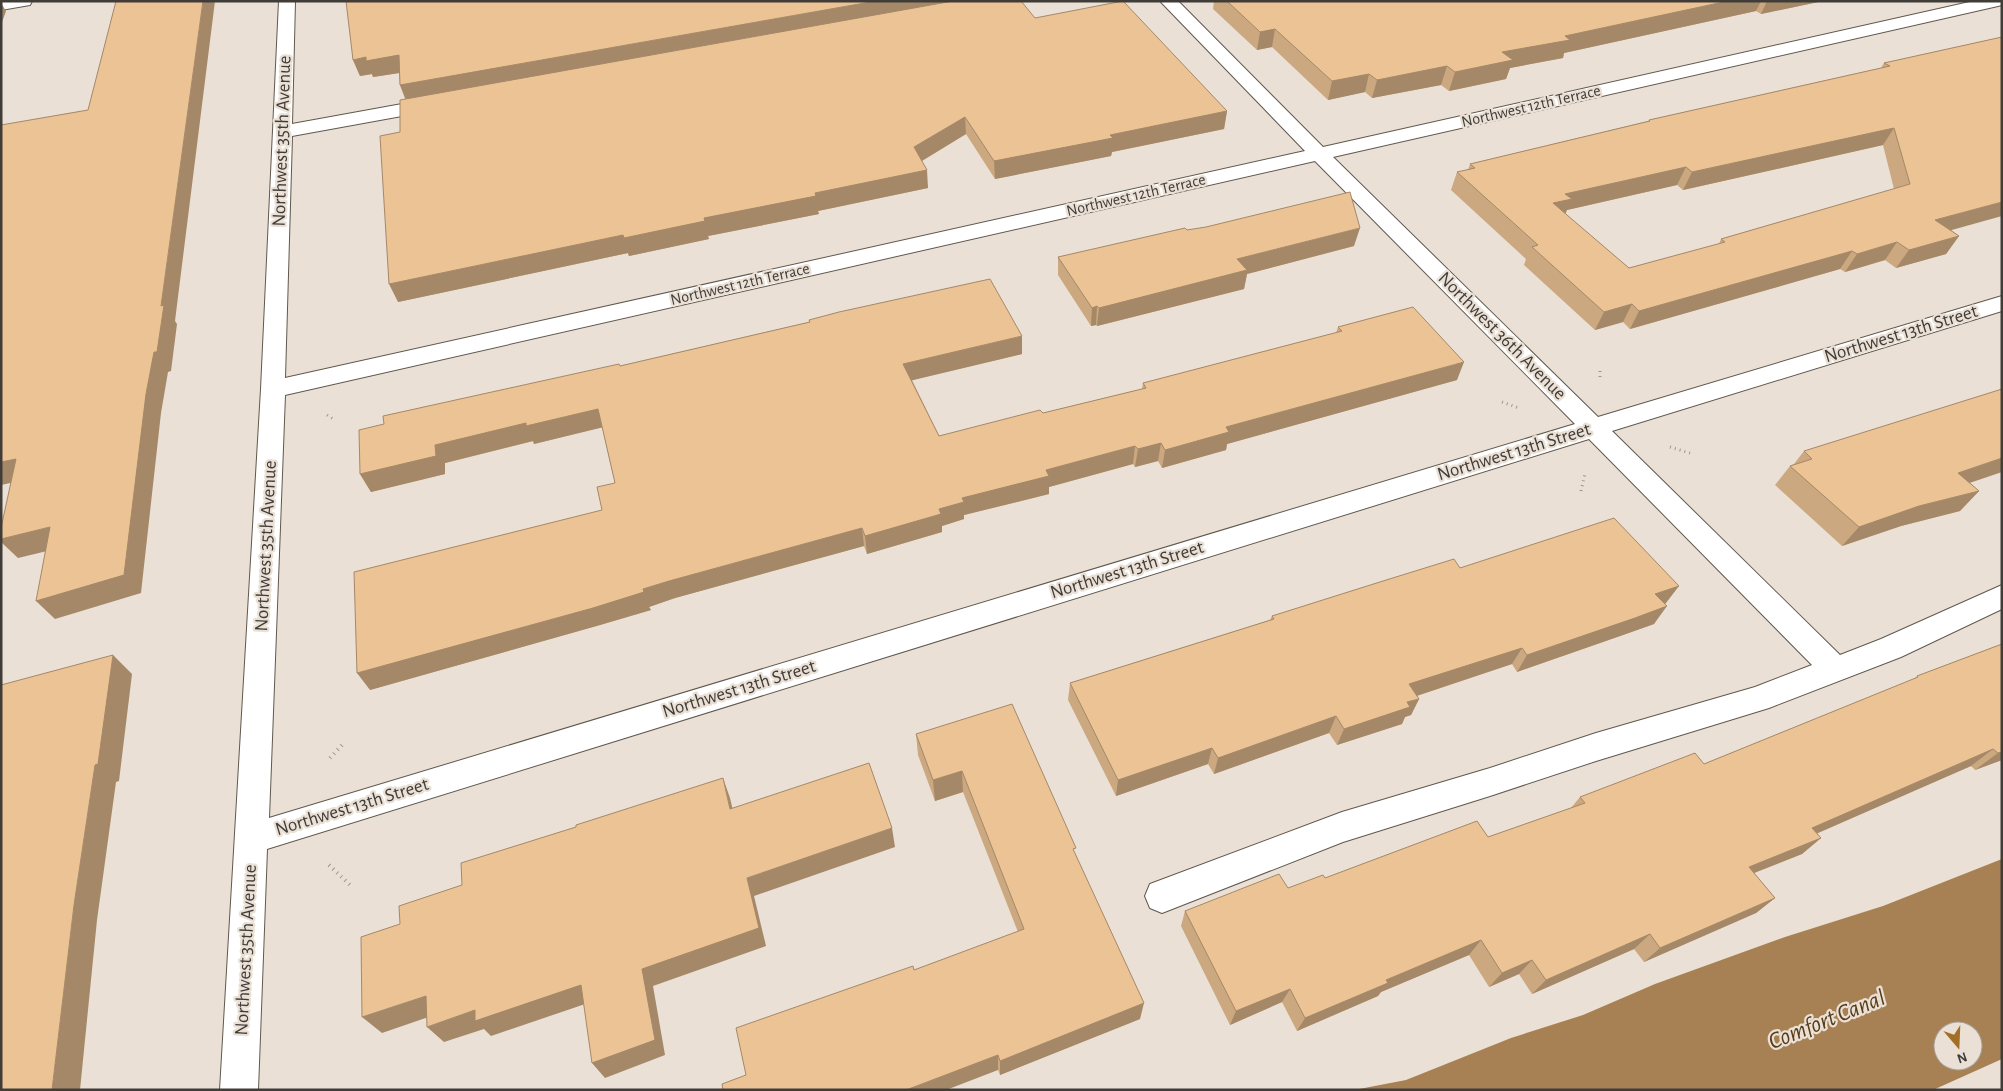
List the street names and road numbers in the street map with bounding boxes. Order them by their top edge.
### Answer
street label: Northwest 35th Avenue [270,55,294,227]
street label: Northwest 12th Terrace [1460,82,1602,130]
street label: Northwest 12th Terrace [1065,171,1207,219]
street label: Northwest 12th Terrace [669,260,811,308]
street label: Northwest 36th Avenue [1434,268,1570,404]
street label: Northwest 13th Street [1822,302,1980,366]
street label: Northwest 13th Street [1435,420,1593,484]
street label: Northwest 35th Avenue [252,460,280,632]
street label: Northwest 13th Street [1048,538,1206,602]
street label: Northwest 13th Street [660,657,818,721]
street label: Northwest 13th Street [273,775,431,839]
street label: Northwest 35th Avenue [232,864,260,1036]

